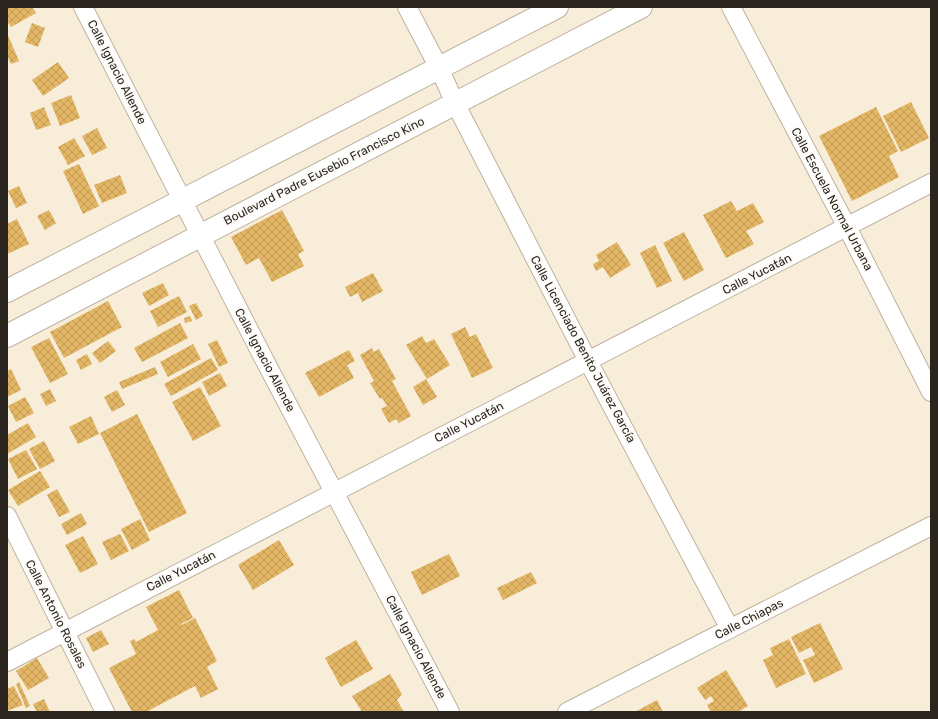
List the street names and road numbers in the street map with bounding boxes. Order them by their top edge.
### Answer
street label: Calle Ignacio Allende [85,17,150,127]
street label: Boulevard Padre Eusebio Francisco Kino [221,114,427,228]
street label: Calle Escuela Normal Urbana [788,125,876,273]
street label: Calle Yucatán [720,251,794,297]
street label: Calle Licenciado Benito Juárez García [528,253,638,445]
street label: Calle Ignacio Allende [232,306,298,414]
street label: Calle Yucatán [432,399,506,445]
street label: Calle Yucatán [144,548,218,594]
street label: Calle Antonio Rosales [23,557,89,671]
street label: Calle Ignacio Allende [383,593,449,701]
street label: Calle Chiapas [712,596,786,642]

